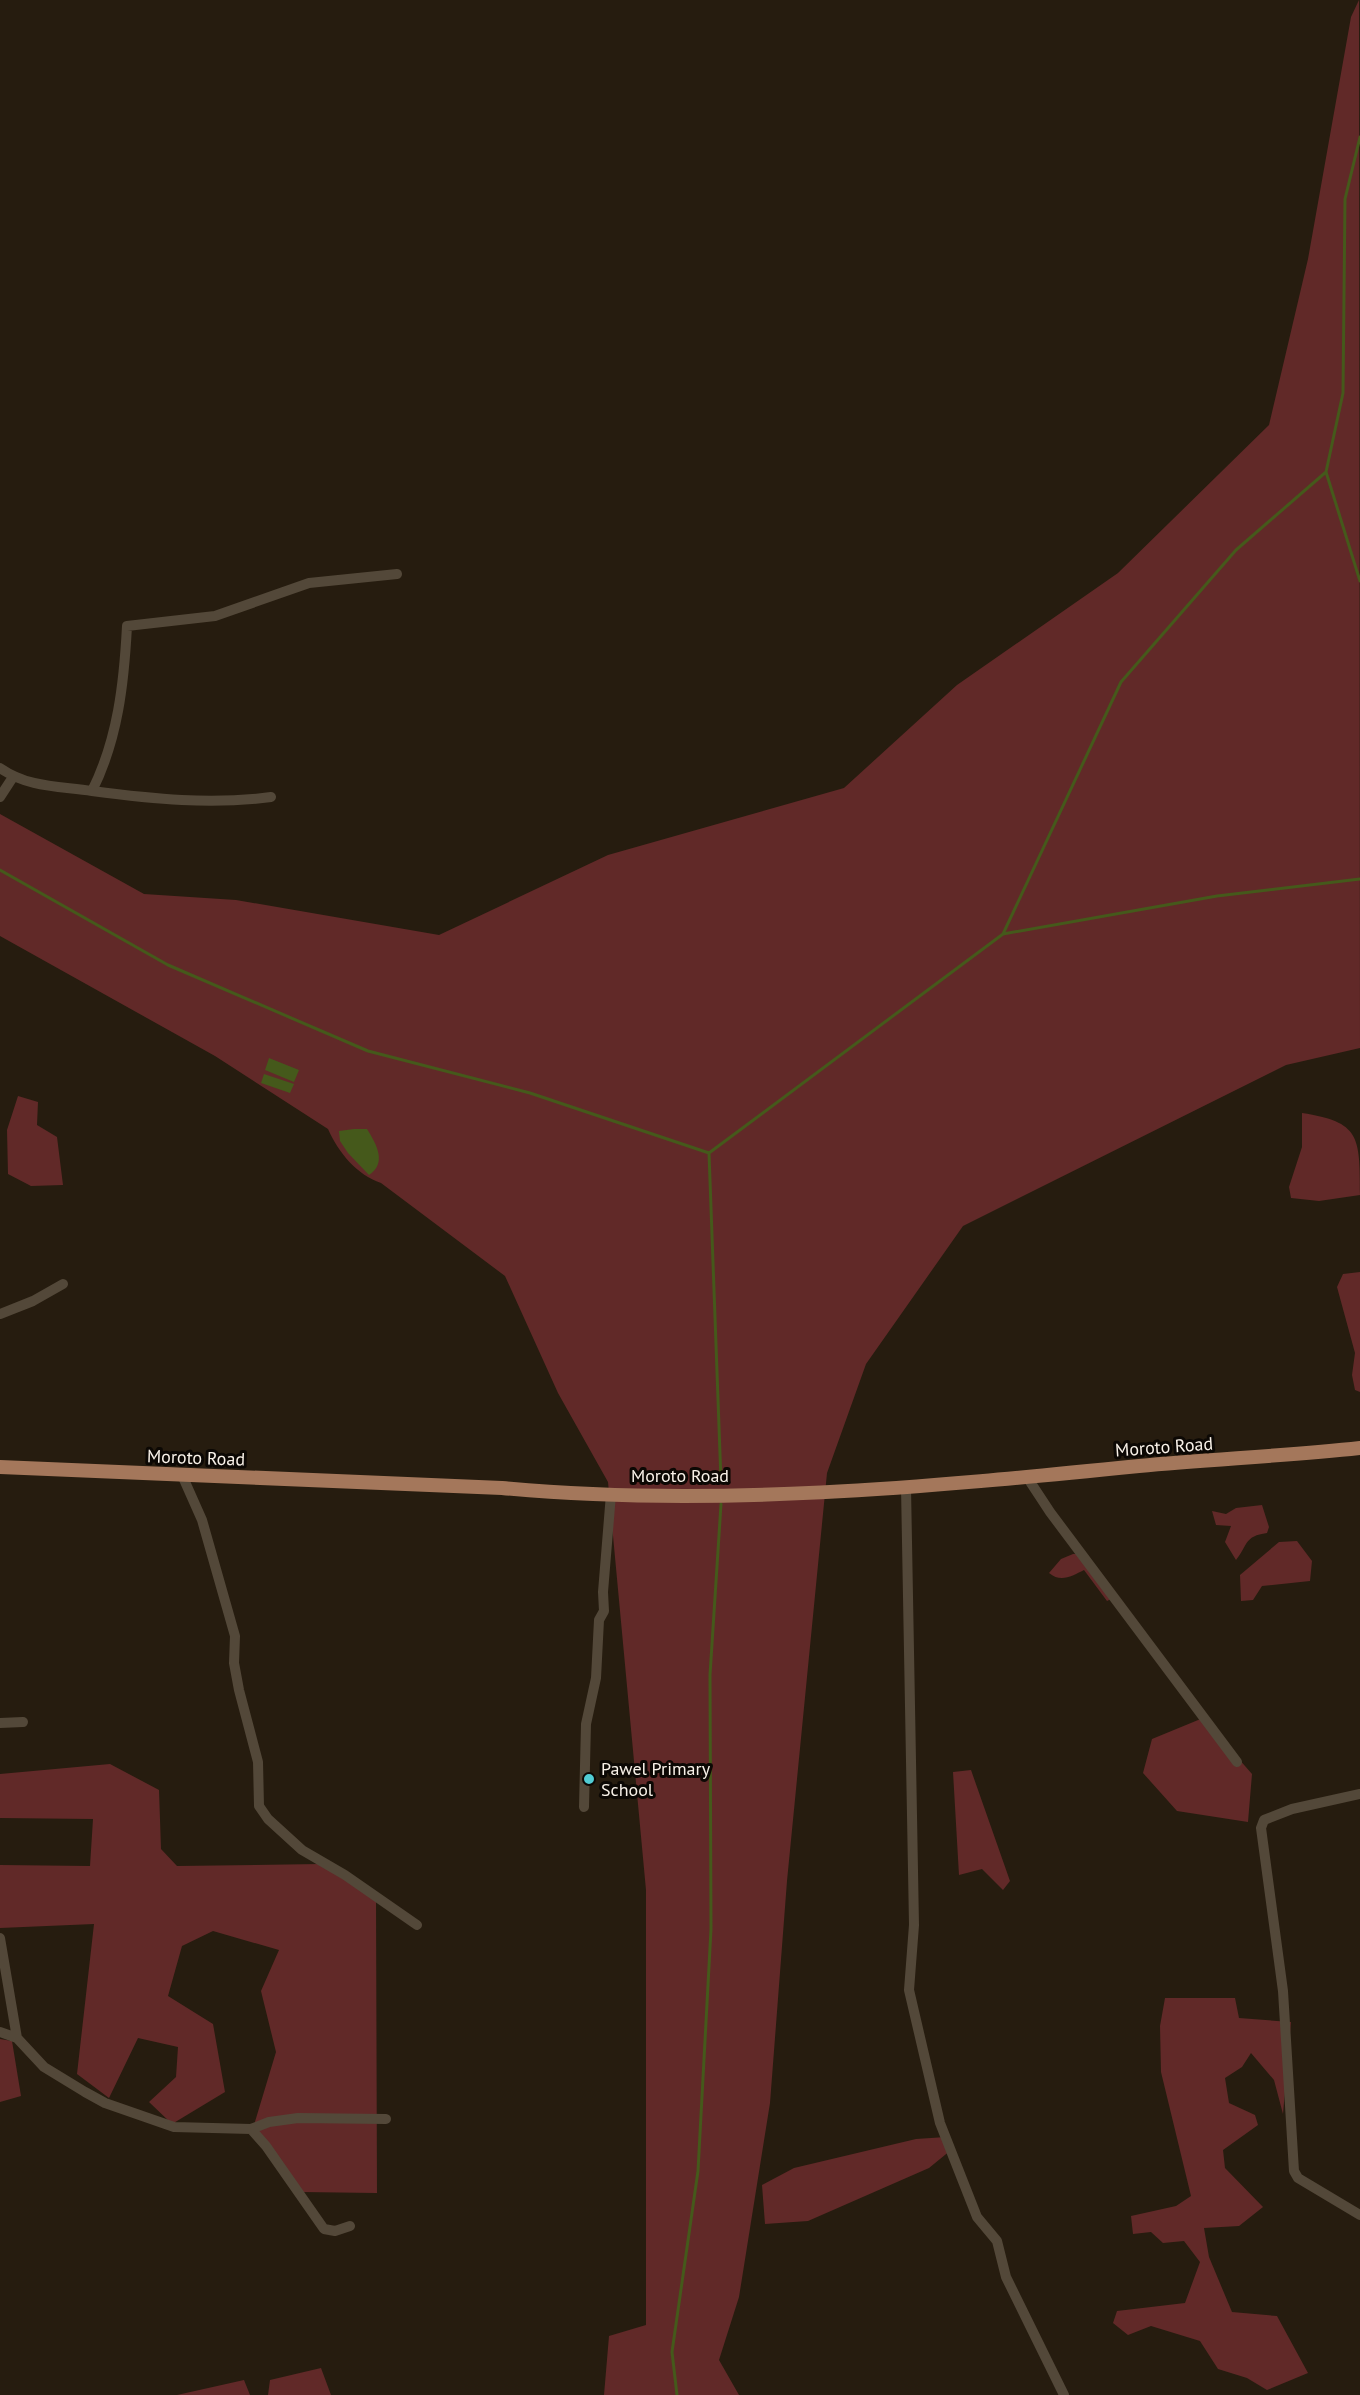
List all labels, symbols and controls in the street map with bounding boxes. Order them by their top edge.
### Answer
street label: Moroto Road [1114,1432,1214,1461]
street label: Moroto Road [147,1444,245,1471]
street label: Moroto Road [631,1464,729,1487]
place label: Pawel Primary School [601,1757,711,1801]
marker: Pawel Primary School [582,1772,596,1786]

